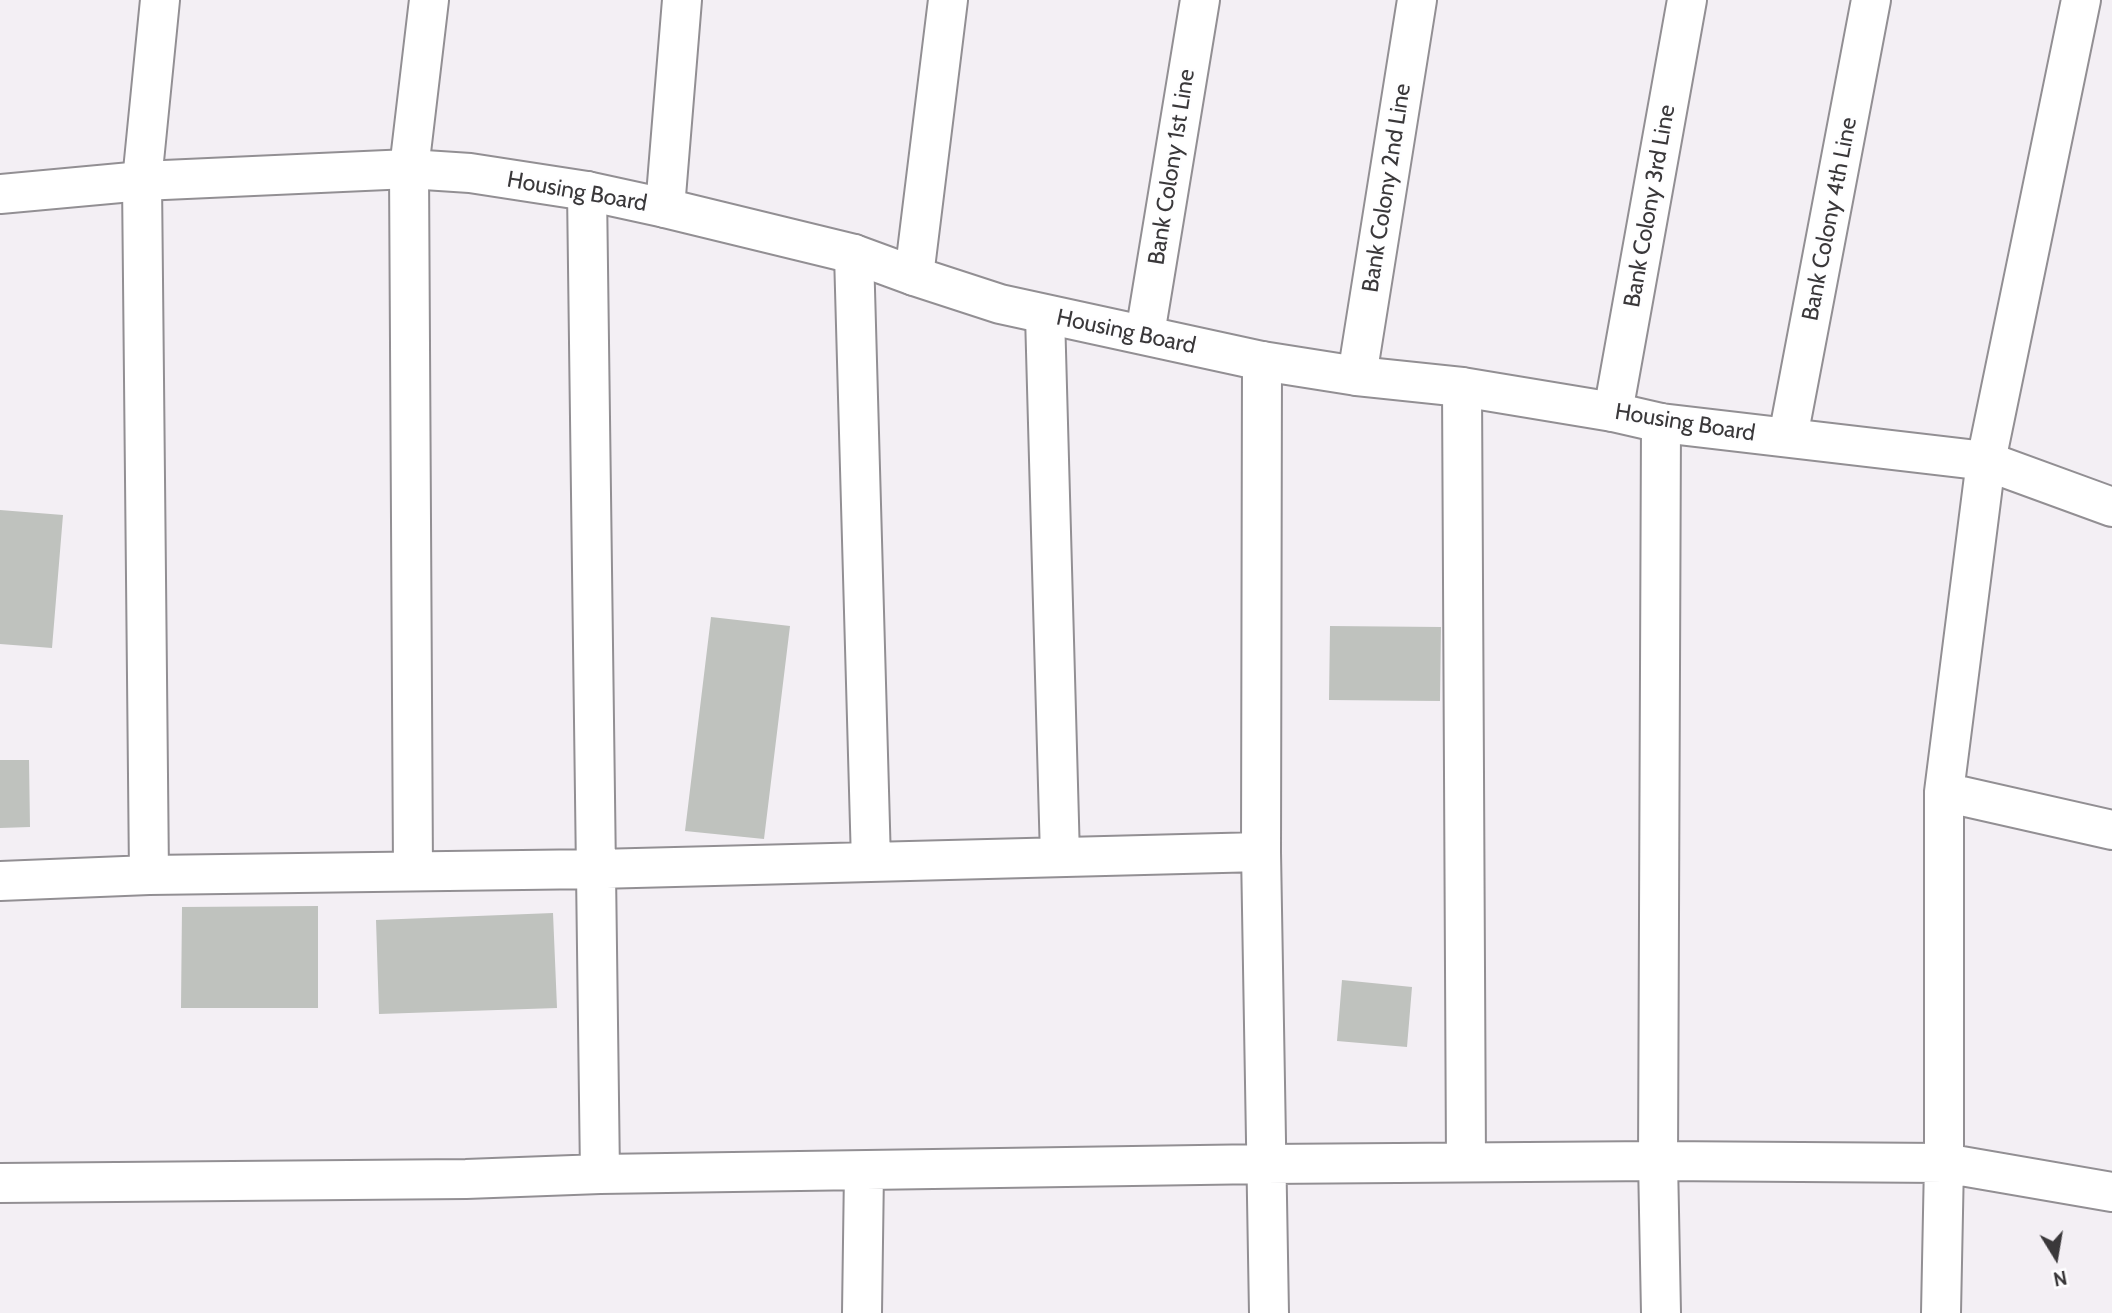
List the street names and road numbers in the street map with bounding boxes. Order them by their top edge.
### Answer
street label: Bank Colony 1st Line [1143,67,1201,267]
street label: Bank Colony 2nd Line [1357,82,1417,294]
street label: Bank Colony 3rd Line [1619,103,1681,309]
street label: Bank Colony 4th Line [1797,115,1863,323]
street label: Housing Board [505,166,649,218]
street label: Housing Board [1054,304,1198,360]
street label: Housing Board [1613,398,1757,448]

